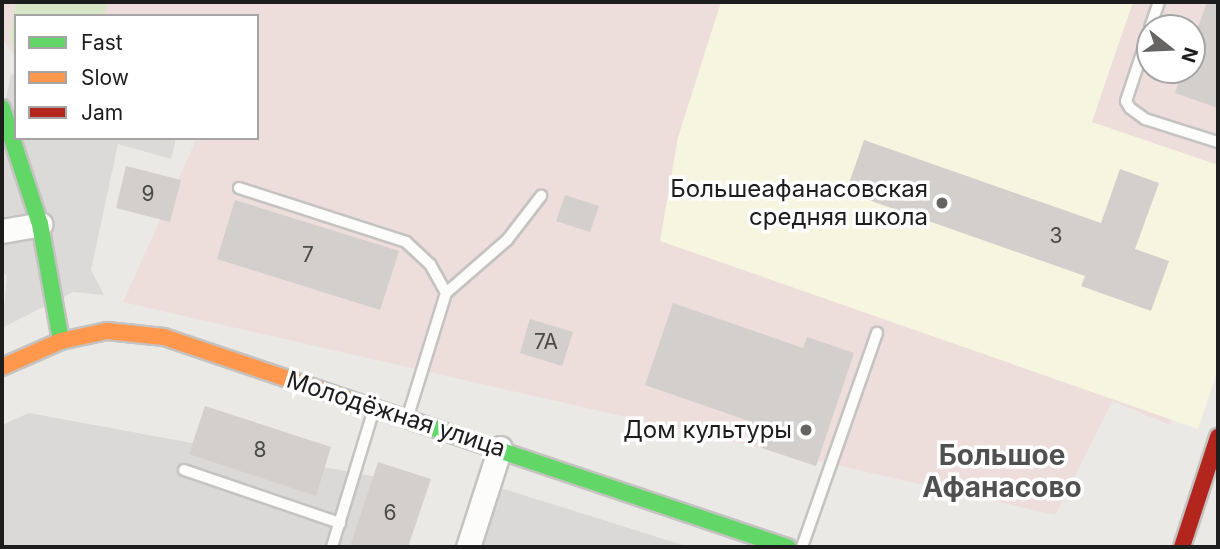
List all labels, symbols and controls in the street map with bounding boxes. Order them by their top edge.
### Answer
legend [14,14,259,140]
north arrow [1136,14,1206,84]
text: Fast [81,30,123,55]
text: N [1176,45,1203,65]
text: Slow [81,65,129,90]
text: Jam [81,100,123,125]
place label: Большеафанасовская средняя школа [670,175,928,231]
house number: 9 [141,181,155,207]
marker: Большеафанасовская средняя школа [934,195,950,211]
house number: 3 [1050,223,1062,249]
house number: 7 [302,242,314,268]
house number: 7А [534,329,558,355]
street label: Молодёжная улица [283,365,509,463]
place label: Дом культуры [623,416,792,444]
marker: Дом культуры [798,422,814,438]
house number: 8 [254,437,266,463]
district label: Большое Афанасово [922,438,1082,504]
house number: 6 [383,500,397,526]

